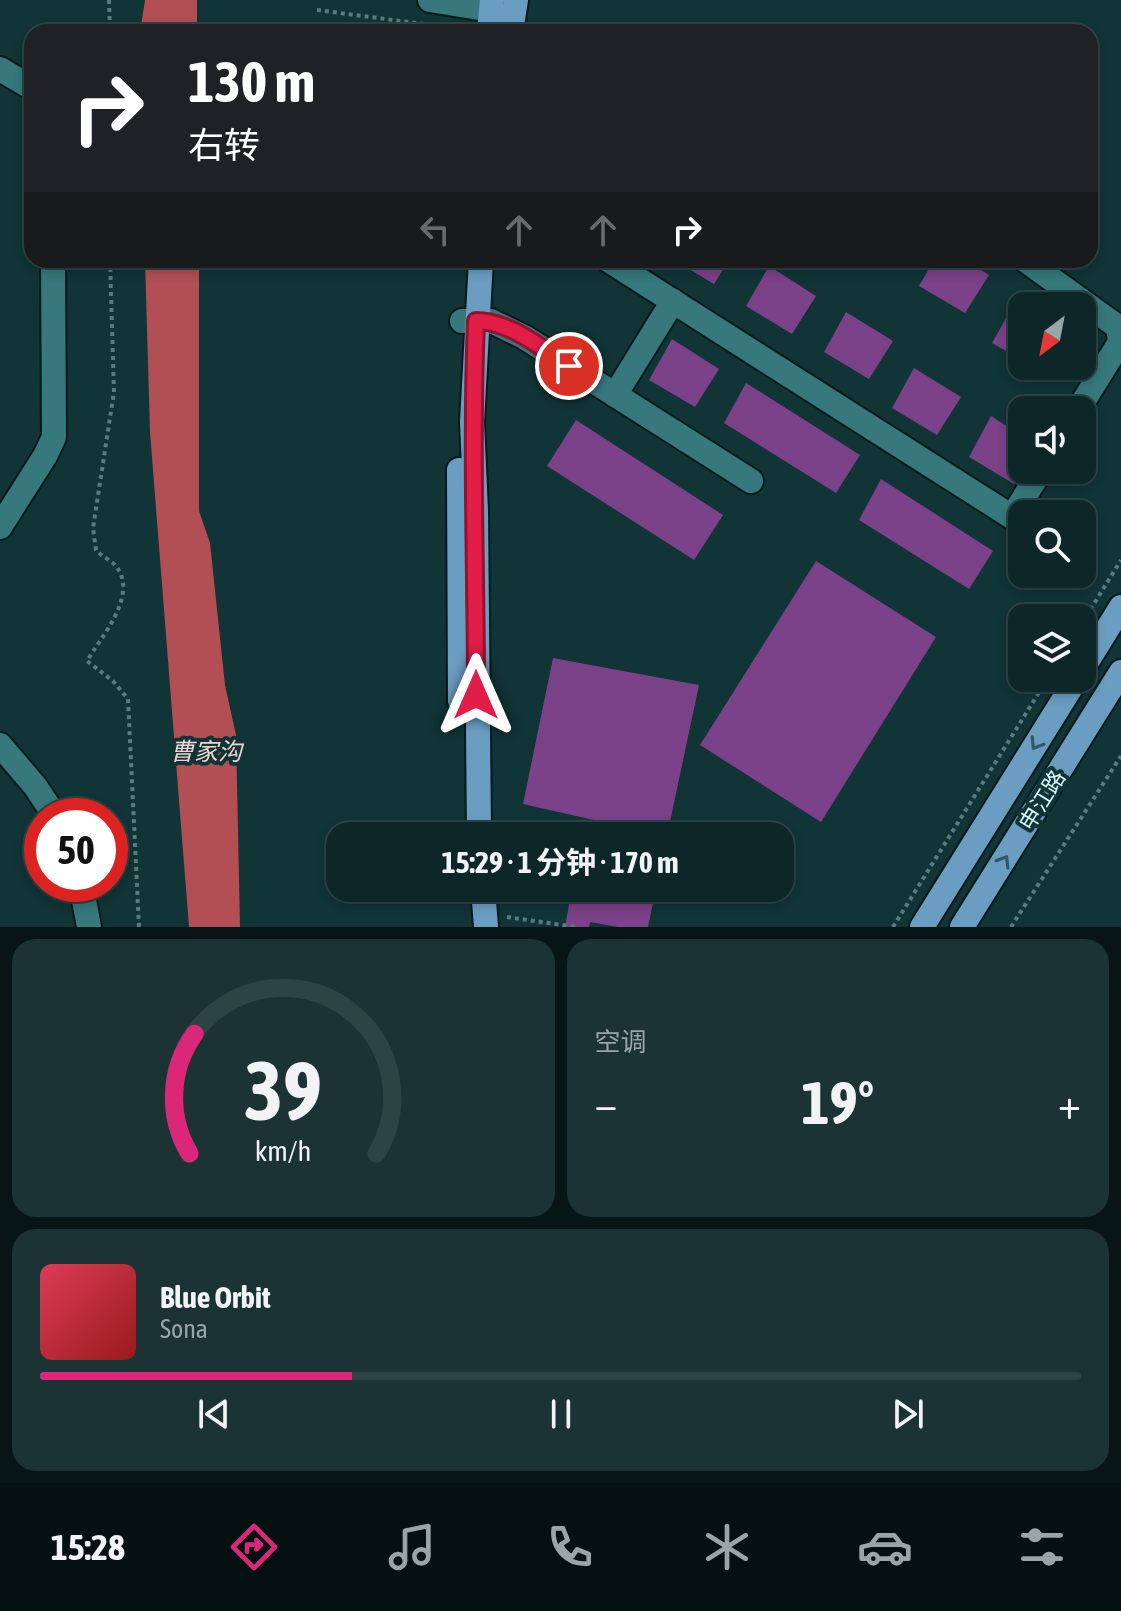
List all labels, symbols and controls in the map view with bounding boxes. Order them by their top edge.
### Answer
text: 130 m [188,50,315,114]
icon: right [56,56,160,160]
text: 右转 [188,124,260,166]
icon: left [413,208,457,252]
icon: ahead [497,208,541,252]
icon: ahead [581,208,625,252]
icon: right [665,208,709,252]
north arrow [1008,292,1096,380]
map controls [1008,292,1096,692]
pin [535,332,603,400]
icon: arrive [547,344,591,388]
button: sound [1008,396,1096,484]
button: search [1008,500,1096,588]
button: layers [1008,604,1096,692]
position arrow [434,653,518,737]
one-way arrow [1030,735,1045,750]
water label: 曹家沟 [170,738,245,765]
street label: 申江路 [1013,765,1071,835]
speed limit sign: 50 [24,798,128,902]
text: 15:29 · 1 分钟 · 170 m [441,845,679,879]
one-way arrow [994,855,1009,870]
text: 空调 [595,1027,647,1057]
text: 39 [244,1042,322,1138]
text: 19° [801,1068,874,1137]
text: − [595,1078,617,1128]
text: + [1058,1078,1081,1128]
text: km/h [255,1134,312,1167]
text: Blue Orbit [160,1280,271,1314]
text: Sona [160,1314,208,1344]
icon: previous [192,1392,236,1436]
icon: pause [539,1392,583,1436]
icon: next [886,1392,930,1436]
icon: directions [226,1519,282,1575]
icon: music [384,1519,440,1575]
icon: phone [542,1519,598,1575]
icon: climate [699,1519,755,1575]
icon: car [857,1519,913,1575]
icon: filters [1014,1519,1070,1575]
text: 15:28 [51,1526,125,1568]

